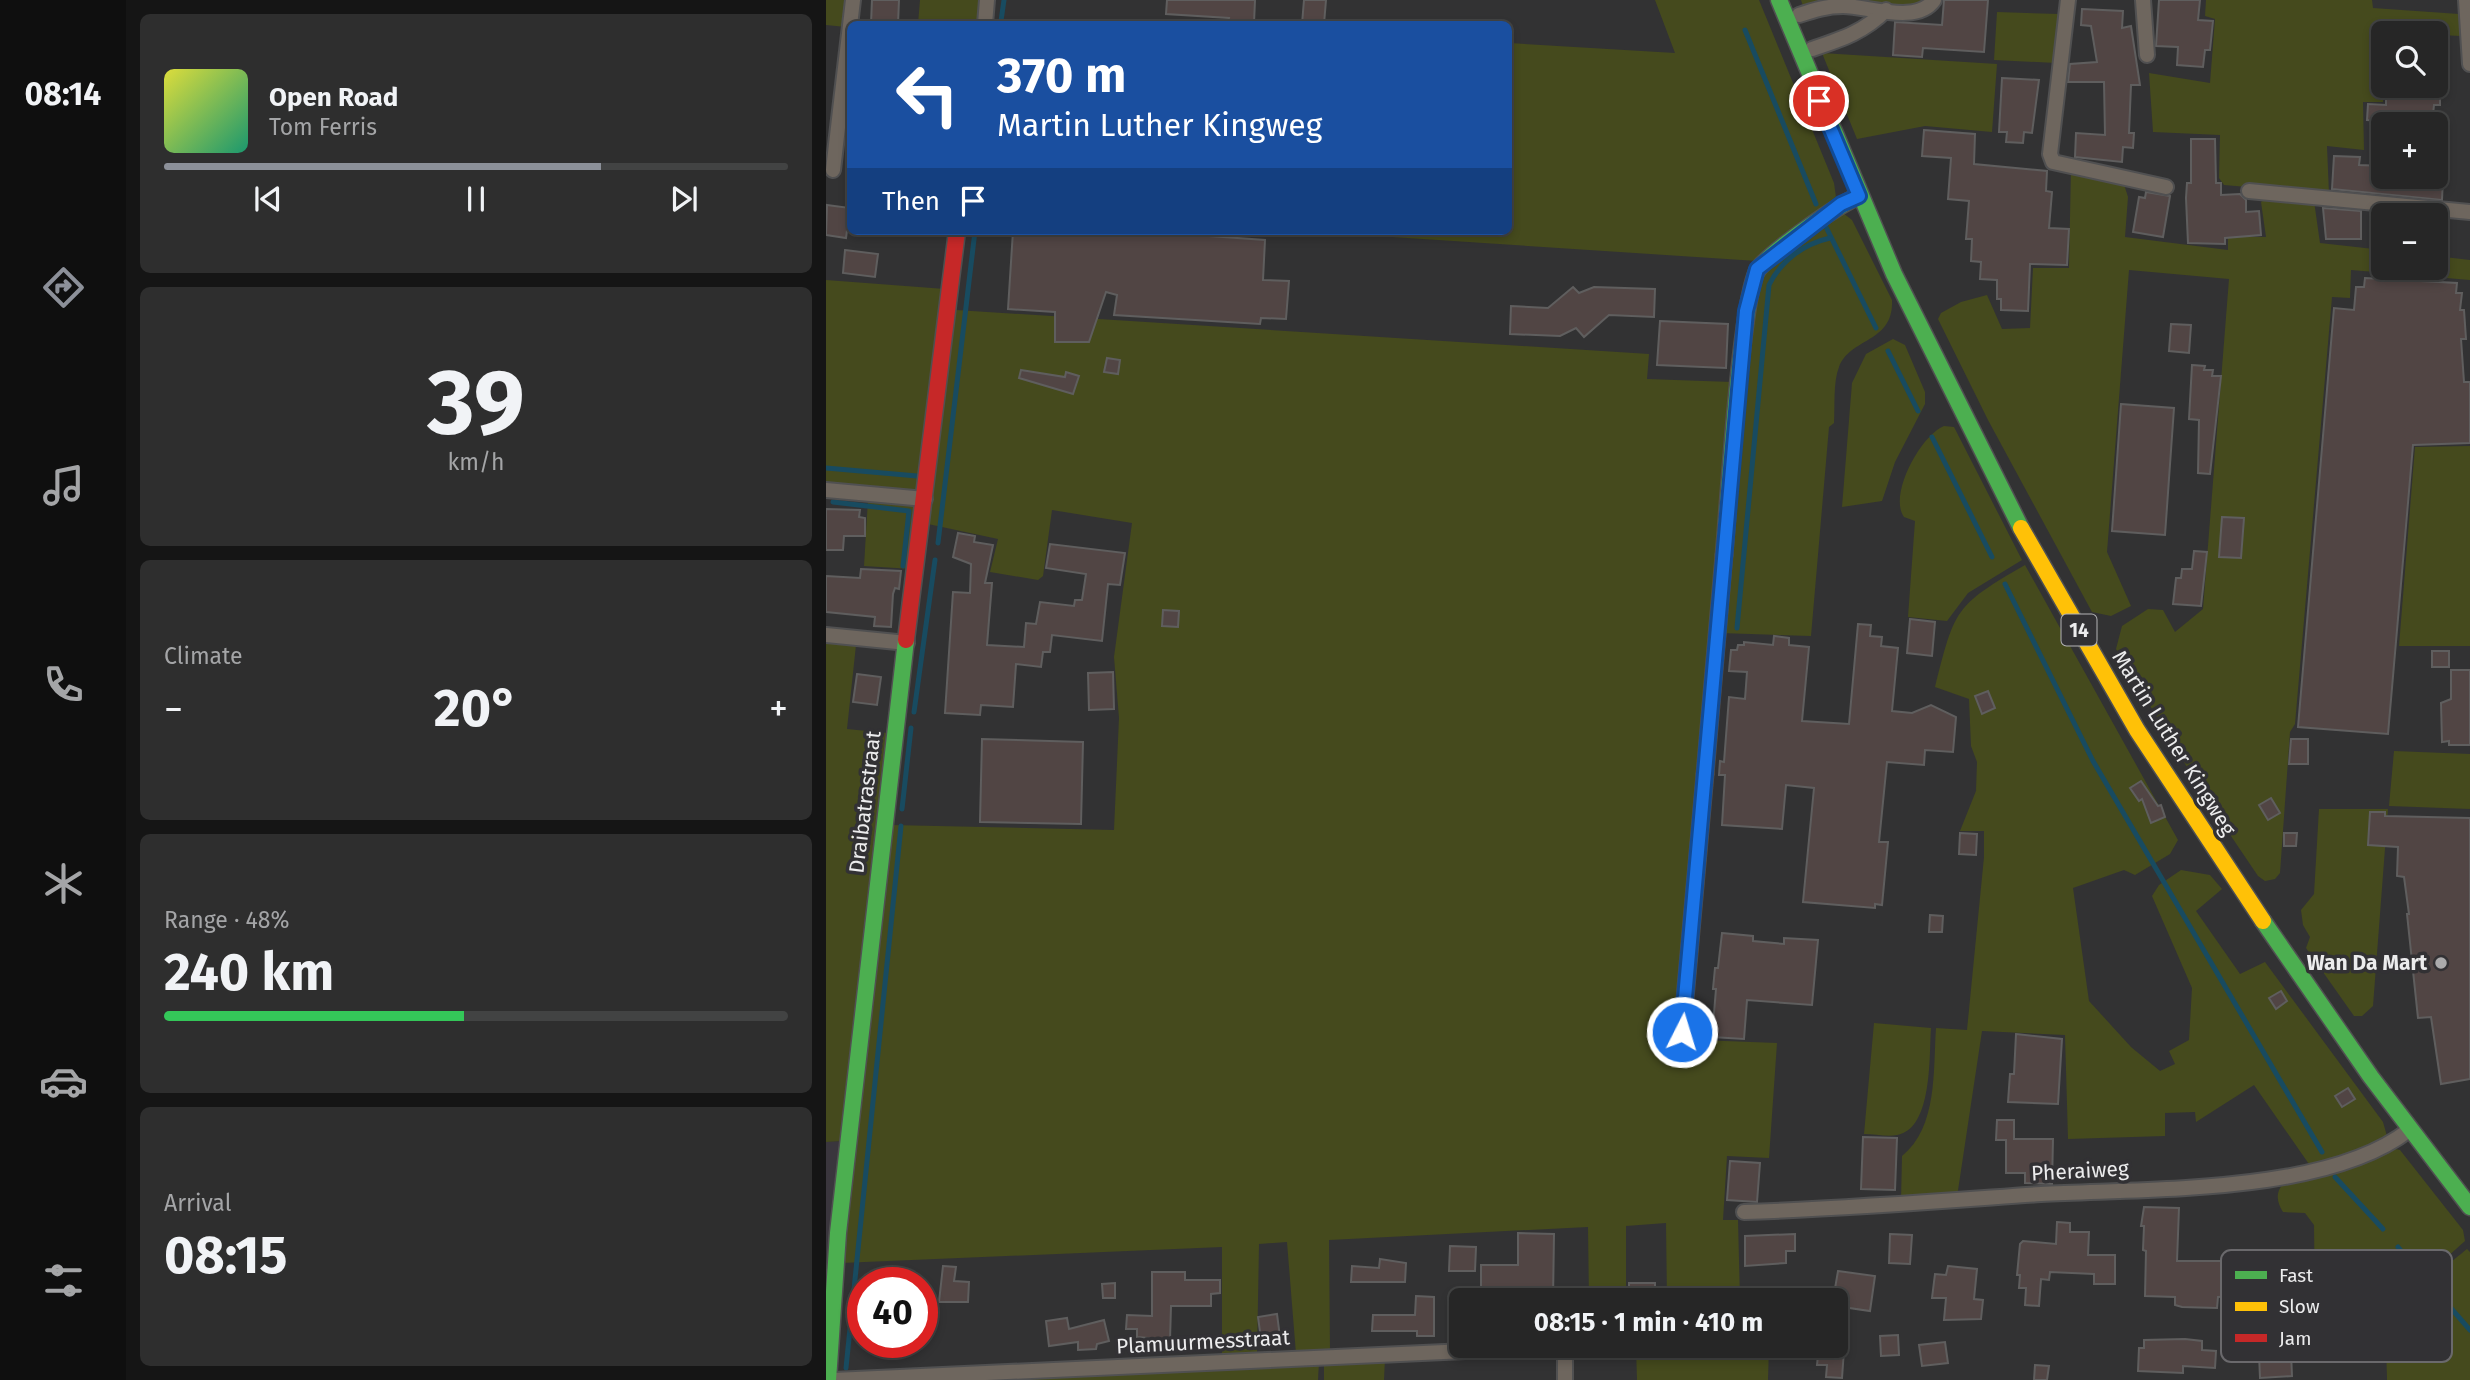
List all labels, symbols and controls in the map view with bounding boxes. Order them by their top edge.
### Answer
map controls [2371,21,2448,280]
button: search [2371,21,2448,98]
text: 370 m [997,46,1126,105]
icon: left [882,49,973,140]
pin [1789,71,1849,131]
text: 08:14 [25,75,101,113]
text: Open Road [269,82,398,113]
icon: arrive [1800,82,1838,120]
text: Martin Luther Kingweg [997,106,1322,144]
button: + [2371,112,2448,189]
text: Tom Ferris [269,113,377,141]
icon: previous [249,180,287,218]
icon: pause [457,180,495,218]
icon: next [665,180,703,218]
icon: arrive [954,182,992,220]
text: Then [882,186,940,217]
button: − [2371,203,2448,280]
icon: directions [39,263,88,312]
text: 39 [427,348,525,457]
text: km/h [448,448,504,476]
icon: music [39,461,88,510]
road number: 14 [2062,614,2096,646]
text: Climate [164,642,243,670]
street label: Martin Luther Kingweg [2106,646,2242,841]
icon: phone [39,660,88,709]
text: 20° [434,677,518,740]
text: − [164,686,183,732]
text: + [769,686,788,732]
street label: Draibatrastraat [843,729,887,875]
icon: climate [39,859,88,908]
text: Range · 48% [164,906,289,934]
text: 240 km [164,941,334,1004]
place label: Wan Da Mart [2307,950,2428,976]
marker: Wan Da Mart [2433,955,2449,971]
position arrow [1645,995,1719,1069]
icon: car [39,1057,88,1106]
street label: Pheraiweg [2031,1155,2130,1187]
text: Arrival [164,1189,231,1217]
text: 08:15 [164,1224,287,1287]
legend [2221,1250,2452,1362]
icon: filters [39,1256,88,1305]
text: Fast [2279,1264,2313,1287]
speed limit sign: 40 [847,1267,938,1358]
text: Slow [2279,1295,2320,1318]
text: 08:15 · 1 min · 410 m [1534,1307,1763,1338]
street label: Plamuurmesstraat [1115,1324,1291,1360]
text: Jam [2279,1327,2311,1350]

